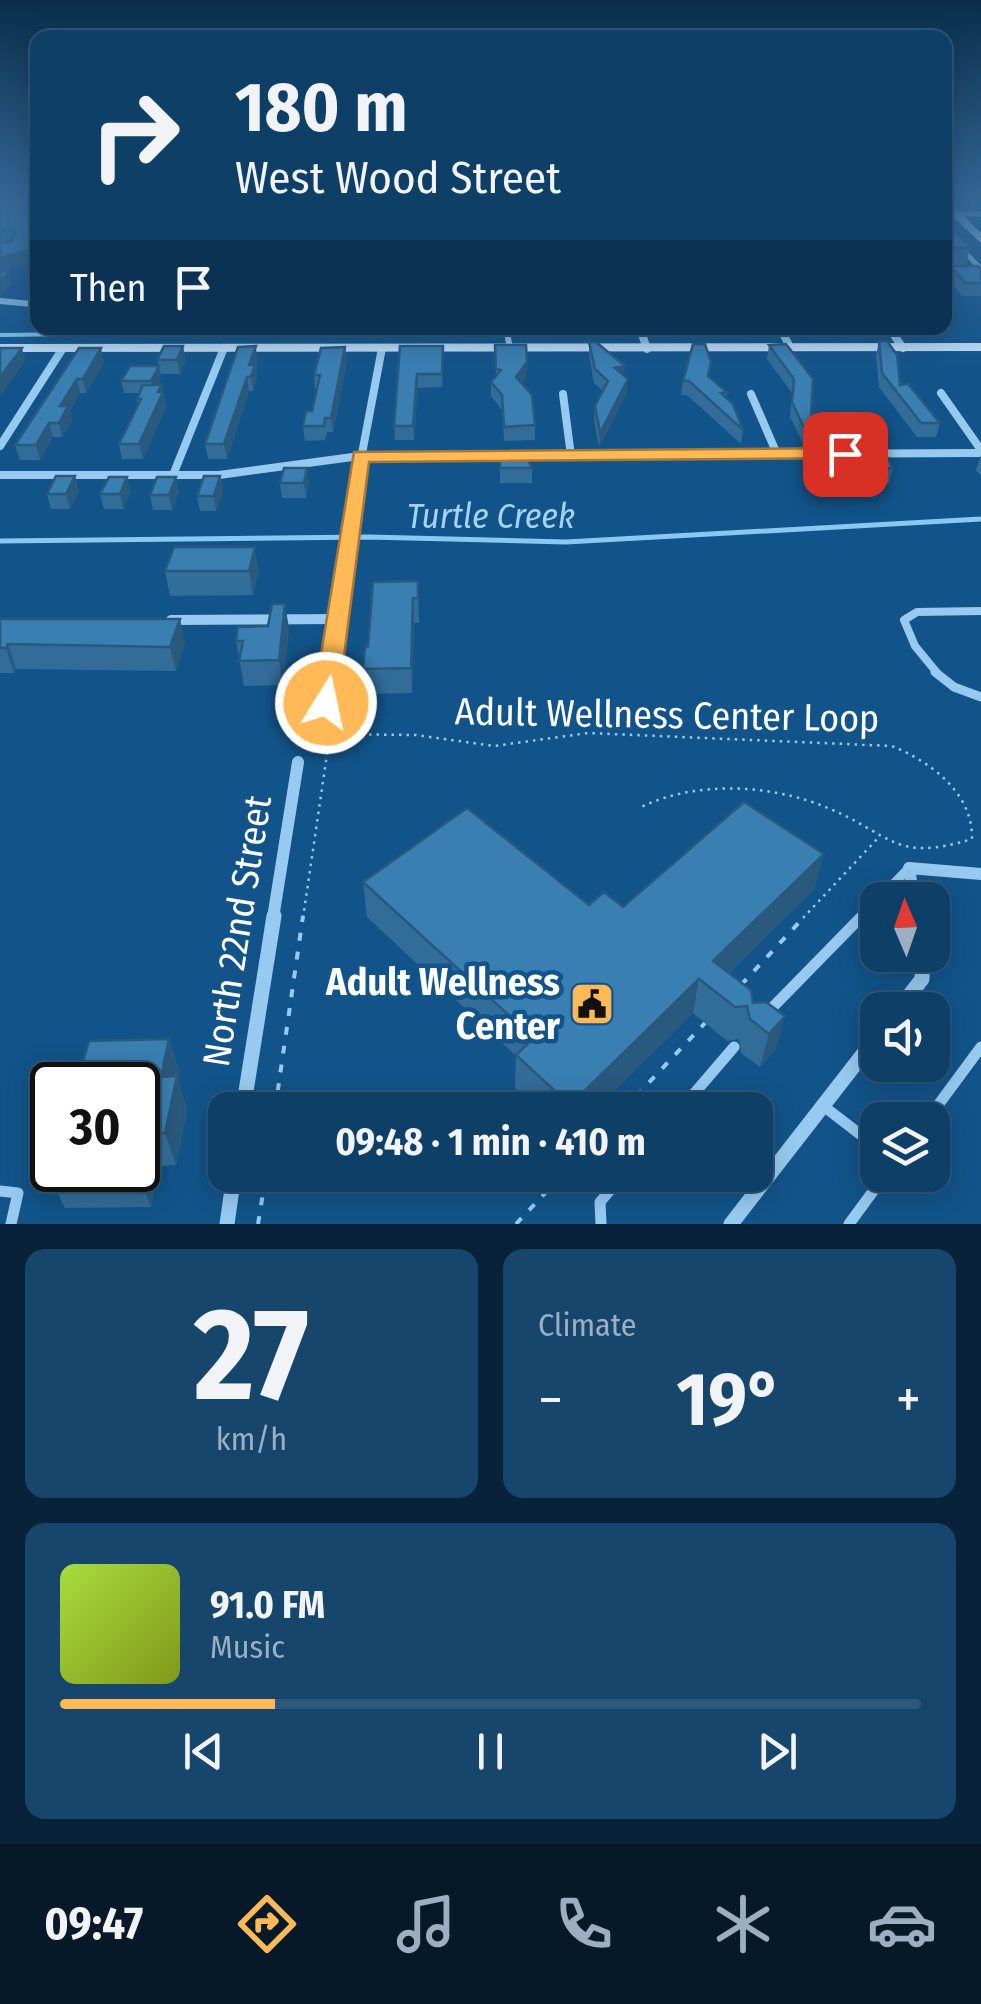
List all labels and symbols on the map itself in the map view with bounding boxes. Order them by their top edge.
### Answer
pin [803,412,888,497]
water label: Turtle Creek [407,495,575,537]
position arrow [274,651,378,755]
street label: Adult Wellness Center Loop [454,688,880,742]
street label: North 22nd Street [193,792,281,1070]
north arrow [860,882,950,972]
place label: Adult Wellness Center [325,959,561,1049]
public building icon: Adult Wellness Center [569,981,615,1027]
speed limit sign: 30 [30,1062,160,1192]

